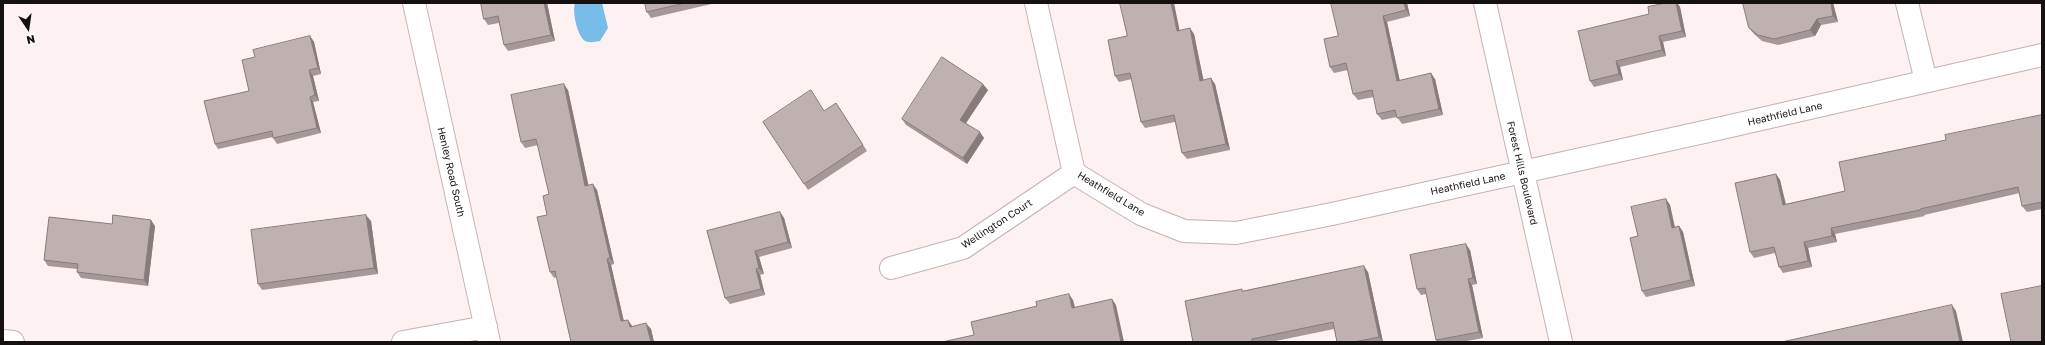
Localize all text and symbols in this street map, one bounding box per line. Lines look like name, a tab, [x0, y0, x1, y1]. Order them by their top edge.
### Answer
north arrow	[8, 8, 48, 48]
text: N	[25, 33, 36, 47]
street label: Heathfield Lane	[1746, 100, 1824, 128]
street label: Forest Hills Boulevard	[1504, 120, 1540, 226]
street label: Henley Road South	[435, 126, 467, 218]
street label: Heathfield Lane	[1075, 169, 1147, 219]
street label: Heathfield Lane	[1429, 170, 1507, 198]
street label: Wellington Court	[959, 197, 1035, 251]

